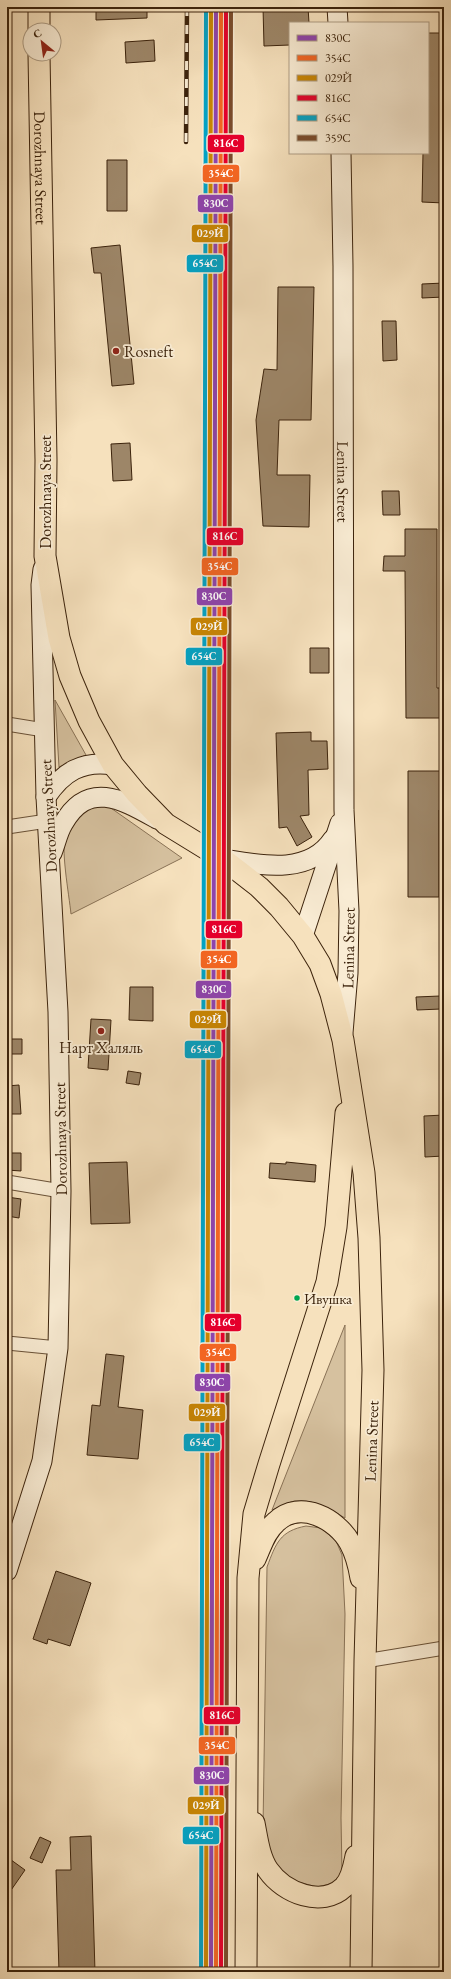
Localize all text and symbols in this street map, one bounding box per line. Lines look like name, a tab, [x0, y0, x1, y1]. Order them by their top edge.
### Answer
north arrow	[22, 22, 62, 62]
legend	[289, 22, 429, 154]
text: С	[30, 25, 44, 41]
text: 830С	[325, 30, 351, 46]
text: 354С	[325, 50, 351, 66]
text: 029Й	[325, 70, 352, 86]
text: 816С	[325, 90, 351, 106]
text: 654С	[325, 110, 351, 126]
street label: Dorozhnaya Street	[29, 111, 52, 225]
text: 359С	[325, 130, 351, 146]
line badge: 816С	[207, 134, 245, 153]
text: 816С	[213, 136, 239, 150]
line badge: 354С	[202, 164, 240, 183]
text: 354С	[208, 166, 234, 180]
line badge: 830С	[197, 194, 234, 213]
text: 830С	[203, 196, 229, 210]
line badge: 029Й	[191, 224, 229, 243]
text: 029Й	[197, 226, 223, 240]
line badge: 654С	[186, 254, 224, 273]
text: 654С	[192, 256, 218, 270]
place label: Rosneft	[124, 341, 173, 362]
marker: Rosneft	[111, 346, 121, 356]
street label: Dorozhnaya Street	[35, 435, 56, 549]
street label: Lenina Street	[332, 441, 353, 523]
line badge: 816С	[206, 527, 244, 546]
text: 816С	[212, 529, 238, 543]
line badge: 354С	[201, 557, 239, 576]
text: 354С	[207, 559, 233, 573]
line badge: 830С	[196, 587, 233, 606]
text: 830С	[201, 589, 227, 603]
line badge: 029Й	[190, 617, 228, 636]
text: 029Й	[196, 619, 222, 633]
line badge: 654С	[185, 647, 223, 666]
text: 654С	[191, 649, 217, 663]
street label: Dorozhnaya Street	[35, 759, 62, 873]
street label: Lenina Street	[337, 907, 360, 989]
line badge: 816С	[205, 920, 243, 939]
text: 816С	[211, 922, 237, 936]
line badge: 354С	[200, 950, 238, 969]
text: 354С	[206, 952, 232, 966]
line badge: 830С	[195, 980, 232, 999]
text: 830С	[201, 982, 227, 996]
line badge: 029Й	[189, 1010, 227, 1029]
text: 029Й	[195, 1012, 221, 1026]
marker: Нарт Халяль	[96, 1026, 106, 1036]
place label: Нарт Халяль	[59, 1037, 143, 1058]
line badge: 654С	[184, 1040, 222, 1059]
text: 654С	[190, 1042, 216, 1056]
street label: Dorozhnaya Street	[49, 1082, 72, 1196]
place label: Ивушка	[304, 1289, 352, 1308]
marker: Ивушка	[292, 1293, 302, 1303]
line badge: 816С	[204, 1313, 242, 1332]
text: 816С	[210, 1315, 236, 1329]
line badge: 354С	[199, 1343, 237, 1362]
text: 354С	[205, 1345, 231, 1359]
line badge: 830С	[194, 1373, 231, 1392]
text: 830С	[199, 1375, 225, 1389]
street label: Lenina Street	[360, 1400, 383, 1482]
line badge: 029Й	[188, 1403, 226, 1422]
text: 029Й	[194, 1405, 220, 1419]
line badge: 654С	[183, 1433, 221, 1452]
text: 654С	[189, 1435, 215, 1449]
line badge: 816С	[203, 1706, 241, 1725]
text: 816С	[209, 1708, 235, 1722]
line badge: 354С	[198, 1736, 236, 1755]
text: 354С	[204, 1738, 230, 1752]
line badge: 830С	[193, 1766, 230, 1785]
text: 830С	[199, 1768, 225, 1782]
line badge: 029Й	[187, 1796, 225, 1815]
text: 029Й	[193, 1798, 219, 1812]
line badge: 654С	[182, 1826, 220, 1845]
text: 654С	[188, 1828, 214, 1842]

